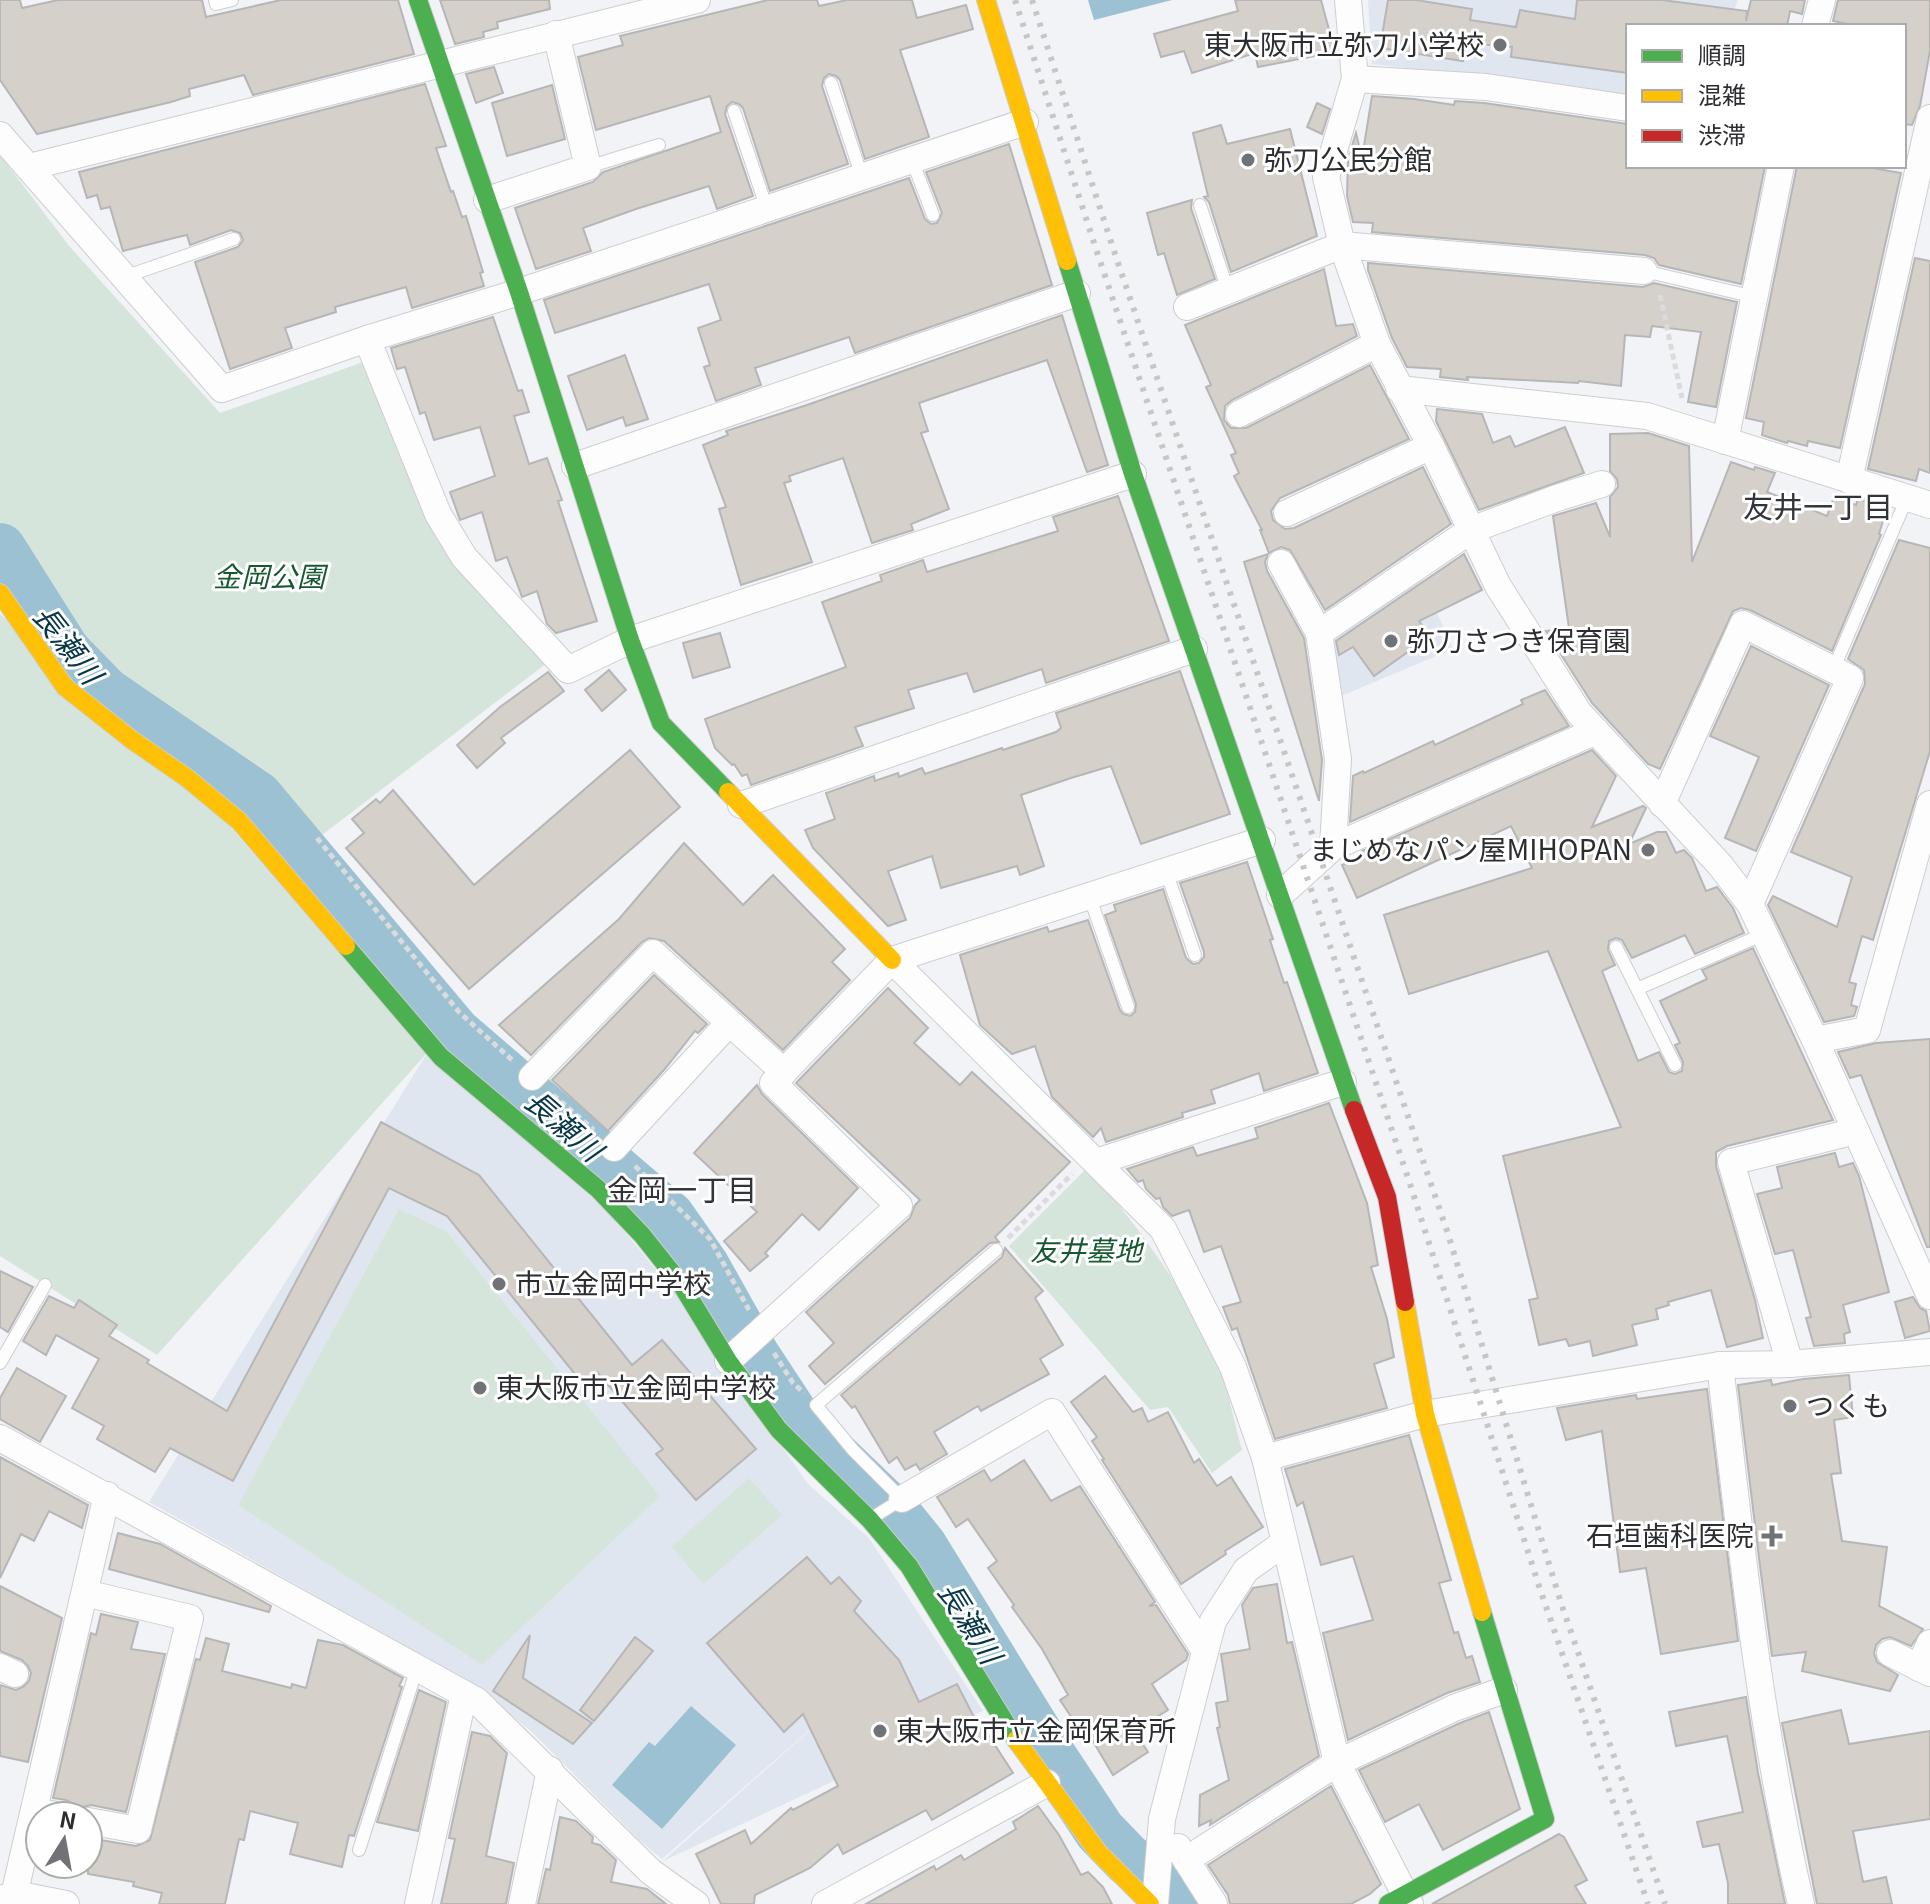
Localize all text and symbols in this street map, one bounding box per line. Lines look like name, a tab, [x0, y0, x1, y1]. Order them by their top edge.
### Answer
place label: 東大阪市立弥刀小学校	[1204, 23, 1484, 63]
legend	[1626, 24, 1906, 168]
marker: 東大阪市立弥刀小学校	[1491, 36, 1509, 54]
text: 順調	[1698, 36, 1746, 71]
text: 混雑	[1698, 76, 1746, 111]
text: 渋滞	[1698, 116, 1746, 151]
place label: 弥刀公民分館	[1264, 138, 1432, 178]
marker: 弥刀公民分館	[1239, 151, 1257, 169]
district label: 友井一丁目	[1743, 483, 1893, 527]
park label: 金岡公園	[213, 555, 329, 595]
water label: 長瀬川	[24, 594, 116, 695]
place label: 弥刀さつき保育園	[1407, 619, 1631, 659]
marker: 弥刀さつき保育園	[1382, 632, 1400, 650]
place label: まじめなパン屋MIHOPAN	[1309, 828, 1632, 868]
marker: まじめなパン屋MIHOPAN	[1639, 841, 1657, 859]
water label: 長瀬川	[517, 1078, 616, 1172]
district label: 金岡一丁目	[607, 1166, 757, 1210]
park label: 友井墓地	[1030, 1229, 1145, 1269]
place label: 市立金岡中学校	[515, 1262, 711, 1302]
marker: 市立金岡中学校	[490, 1275, 508, 1293]
place label: 東大阪市立金岡中学校	[496, 1366, 776, 1406]
marker: 東大阪市立金岡中学校	[471, 1379, 489, 1397]
place label: つくも	[1806, 1384, 1890, 1424]
marker: つくも	[1781, 1397, 1799, 1415]
place label: 石垣歯科医院	[1586, 1514, 1754, 1554]
marker: 石垣歯科医院	[1761, 1525, 1783, 1547]
water label: 長瀬川	[929, 1572, 1016, 1674]
place label: 東大阪市立金岡保育所	[896, 1709, 1176, 1749]
marker: 東大阪市立金岡保育所	[871, 1722, 889, 1740]
north arrow	[24, 1800, 104, 1880]
text: N	[57, 1801, 79, 1836]

